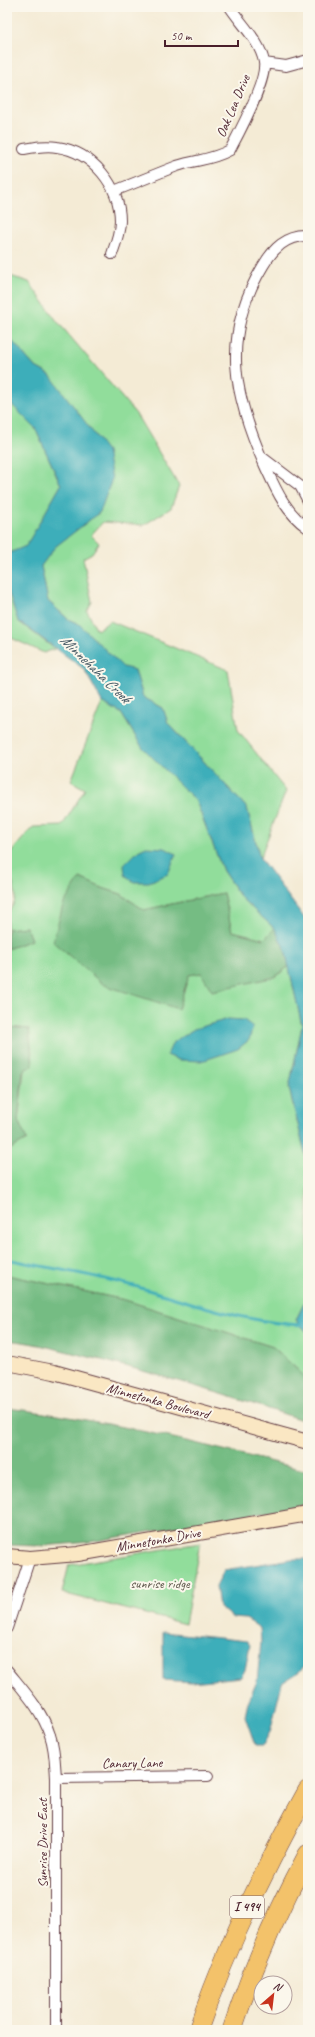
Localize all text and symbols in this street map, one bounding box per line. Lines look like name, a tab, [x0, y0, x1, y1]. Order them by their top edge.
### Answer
scale bar	[165, 22, 238, 48]
text: 50 m	[171, 28, 193, 44]
street label: Oak Lea Drive	[212, 71, 254, 140]
water label: Minnehaha Creek	[56, 631, 136, 710]
street label: Minnetonka Boulevard	[105, 1379, 214, 1424]
street label: Minnetonka Drive	[114, 1524, 203, 1556]
park label: sunrise ridge	[130, 1575, 191, 1592]
street label: Canary Lane	[102, 1754, 164, 1772]
street label: Sunrise Drive East	[34, 1797, 51, 1888]
road number: I 494	[230, 1896, 264, 1918]
north arrow	[253, 1975, 293, 2015]
text: N	[271, 1978, 286, 1995]

